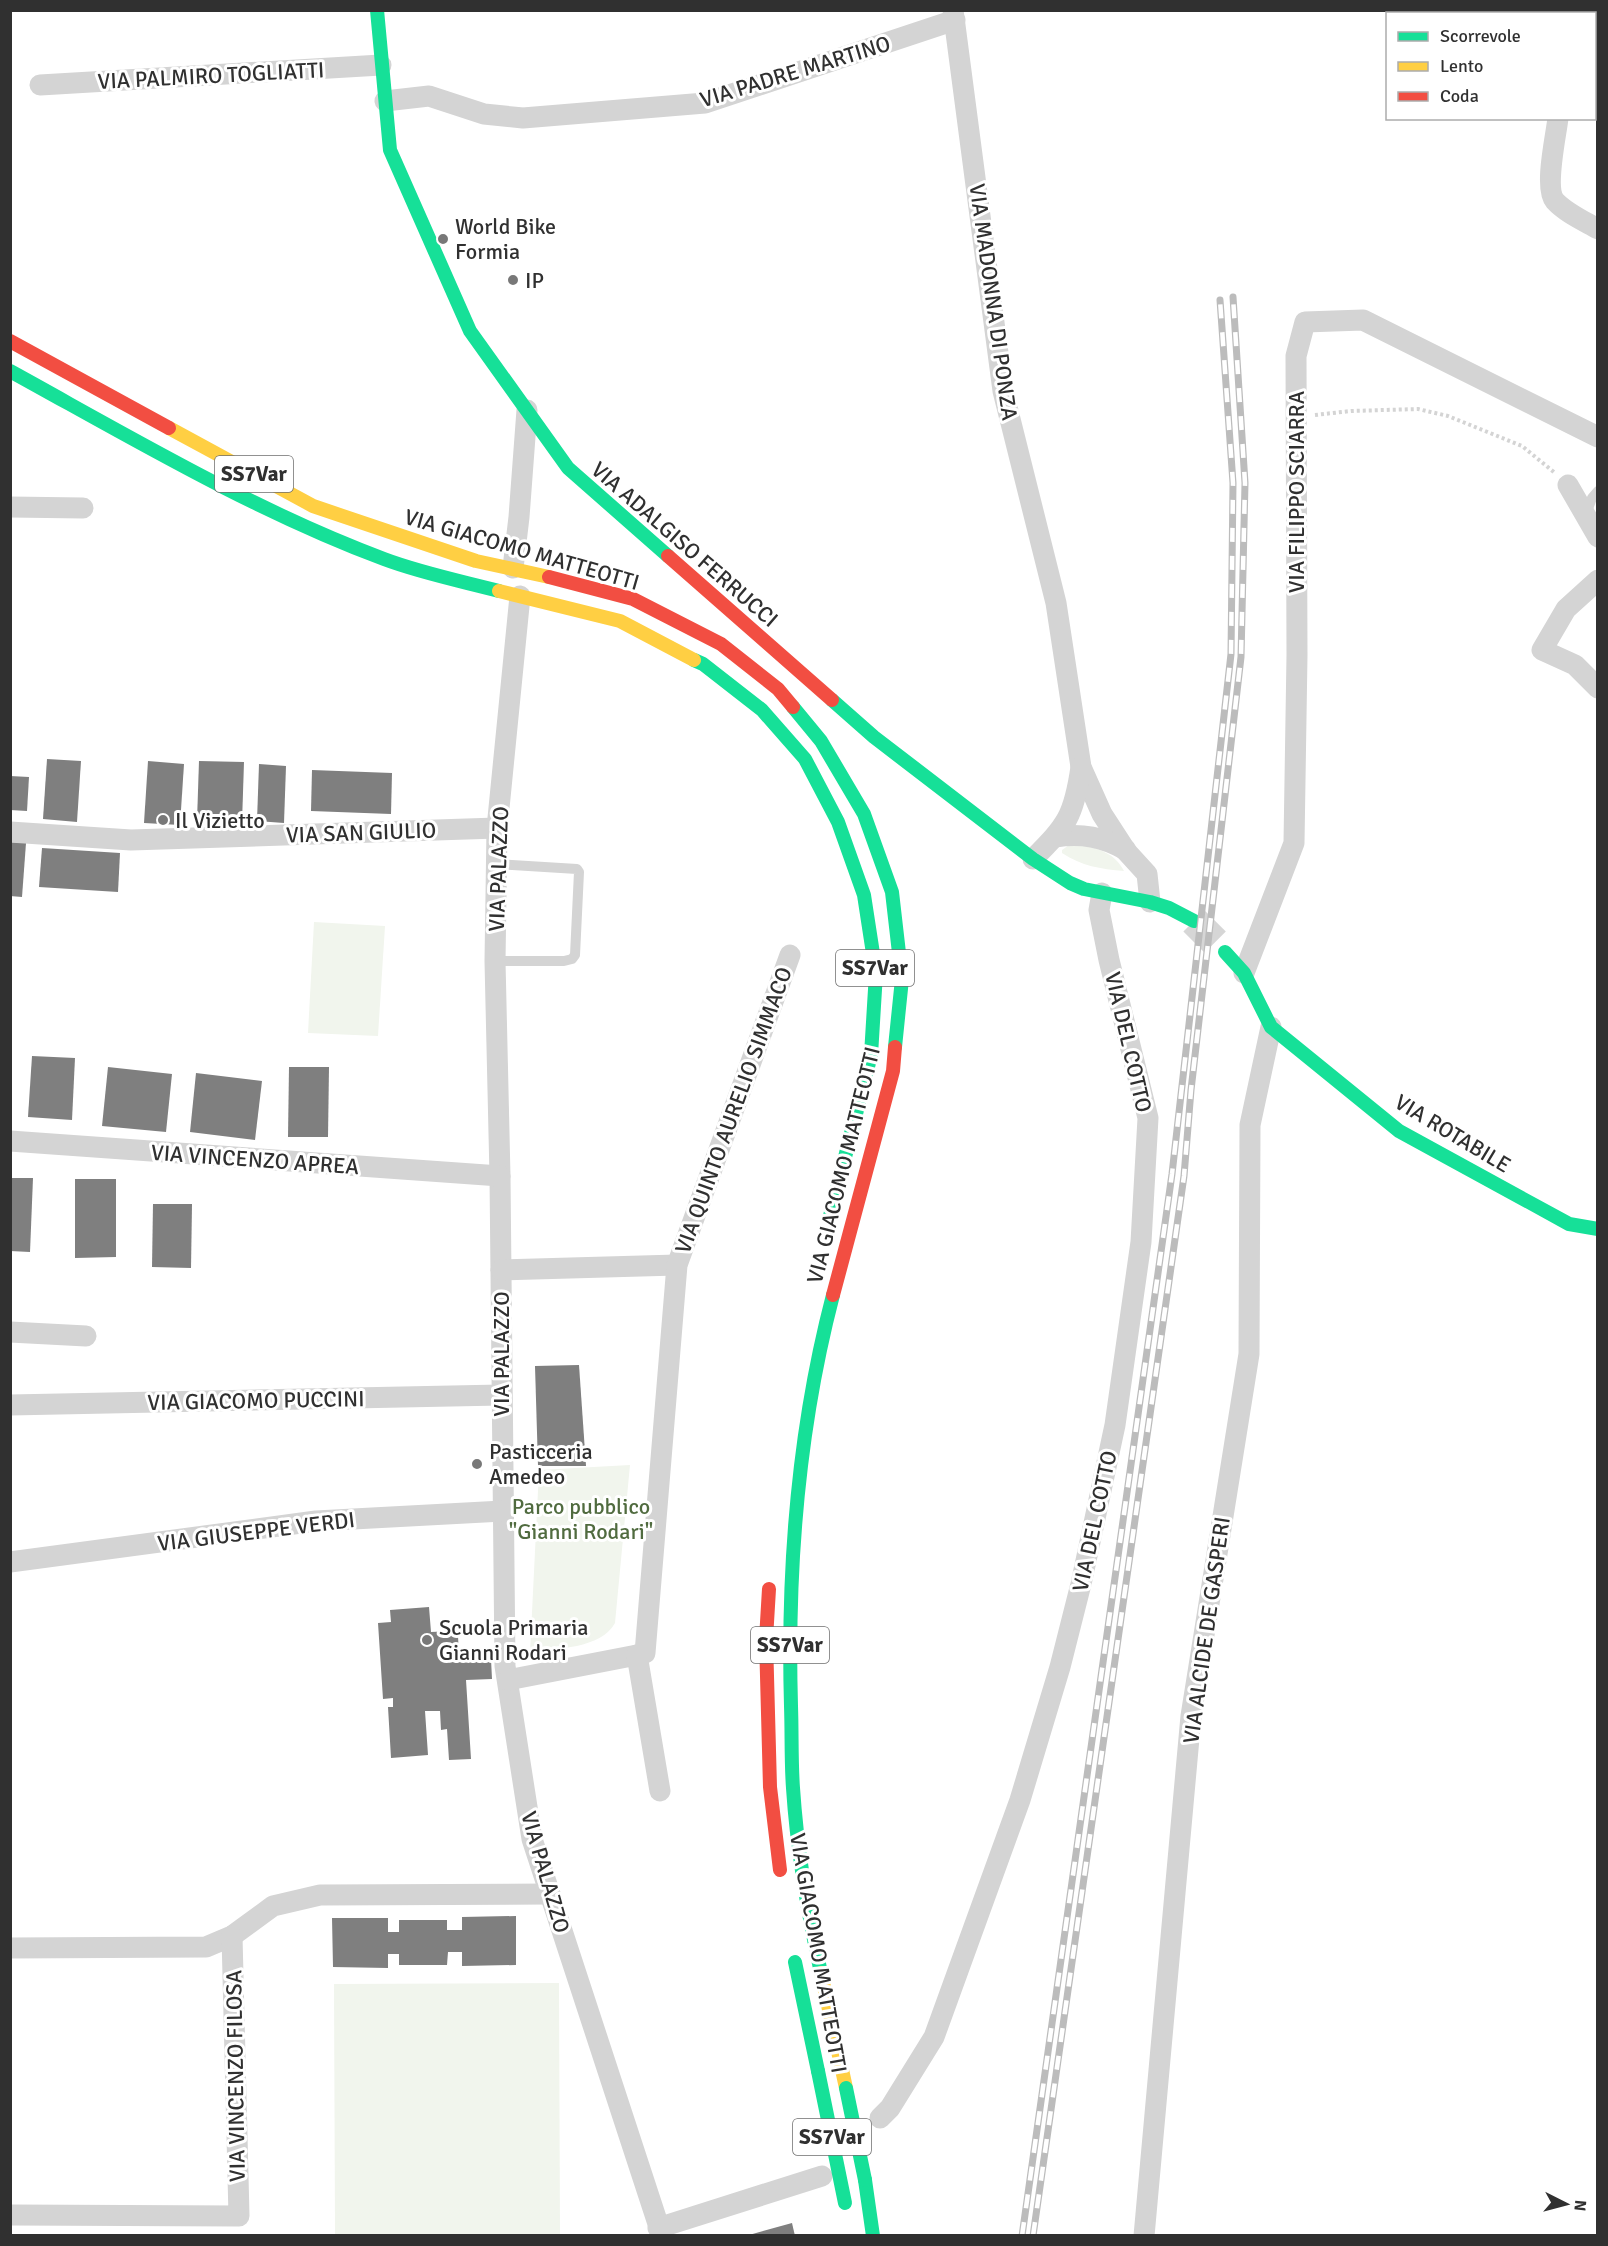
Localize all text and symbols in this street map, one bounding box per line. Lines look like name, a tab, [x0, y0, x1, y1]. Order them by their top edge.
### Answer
legend	[1386, 12, 1596, 120]
text: Scorrevole	[1440, 25, 1521, 47]
street label: VIA PADRE MARTINO	[697, 30, 894, 113]
text: Lento	[1440, 55, 1483, 77]
street label: VIA PALMIRO TOGLIATTI	[97, 56, 325, 95]
text: Coda	[1440, 85, 1479, 107]
street label: VIA MADONNA DI PONZA	[964, 182, 1024, 423]
place label: World Bike Formia	[455, 213, 556, 265]
marker: World Bike Formia	[436, 232, 450, 246]
place label: IP	[525, 267, 544, 294]
marker: IP	[506, 273, 520, 287]
street label: VIA FILIPPO SCIARRA	[1283, 390, 1310, 593]
road number: SS7Var	[215, 456, 293, 492]
street label: VIA ADALGISO FERRUCCI	[586, 456, 784, 633]
street label: VIA GIACOMO MATTEOTTI	[401, 503, 642, 596]
street label: VIA PALAZZO	[483, 806, 514, 932]
place label: Il Vizietto	[175, 807, 265, 834]
marker: Il Vizietto	[156, 813, 170, 827]
street label: VIA SAN GIULIO	[285, 816, 437, 849]
road number: SS7Var	[836, 950, 914, 986]
street label: VIA QUINTO AURELIO SIMMACO	[669, 963, 798, 1257]
street label: VIA DEL COTTO	[1099, 969, 1158, 1115]
street label: VIA GIACOMO MATTEOTTI	[801, 1044, 886, 1286]
street label: VIA ROTABILE	[1390, 1088, 1516, 1179]
street label: VIA VINCENZO APREA	[150, 1139, 360, 1180]
street label: VIA PALAZZO	[488, 1291, 515, 1417]
street label: VIA GIACOMO PUCCINI	[147, 1385, 365, 1416]
place label: Pasticceria Amedeo	[489, 1438, 593, 1490]
street label: VIA DEL COTTO	[1066, 1448, 1123, 1594]
marker: Pasticceria Amedeo	[470, 1457, 484, 1471]
park label: Parco pubblico "Gianni Rodari"	[509, 1493, 653, 1545]
street label: VIA GIUSEPPE VERDI	[156, 1506, 356, 1557]
street label: VIA ALCIDE DE GASPERI	[1177, 1515, 1236, 1745]
place label: Scuola Primaria Gianni Rodari	[439, 1614, 588, 1666]
road number: SS7Var	[751, 1627, 829, 1663]
marker: Scuola Primaria Gianni Rodari	[420, 1633, 434, 1647]
street label: VIA PALAZZO	[515, 1808, 576, 1936]
street label: VIA GIACOMO MATTEOTTI	[784, 1831, 853, 2075]
street label: VIA VINCENZO FILOSA	[220, 1969, 251, 2182]
road number: SS7Var	[793, 2119, 871, 2155]
north arrow	[1536, 2174, 1596, 2234]
text: N	[1569, 2199, 1590, 2212]

